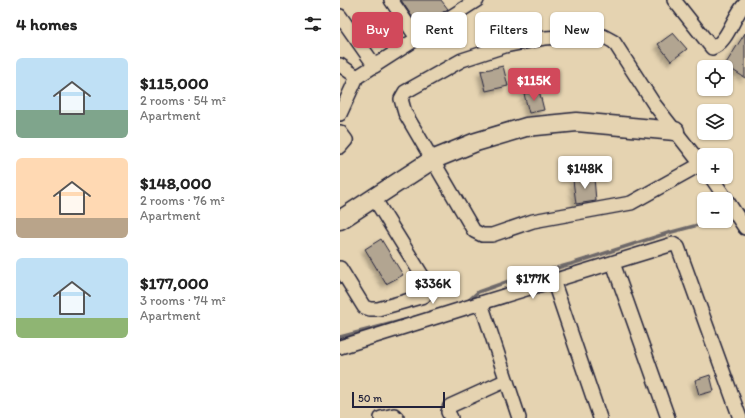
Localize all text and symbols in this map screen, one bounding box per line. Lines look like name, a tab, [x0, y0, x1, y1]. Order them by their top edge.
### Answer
chip: Buy	[352, 12, 403, 48]
chip: Rent	[411, 12, 467, 48]
chip: Filters	[475, 12, 542, 48]
chip: New	[550, 12, 604, 48]
icon: filters	[302, 13, 324, 35]
text: 4 homes	[16, 14, 77, 34]
map controls	[697, 60, 733, 228]
button: locate	[697, 60, 733, 96]
pin: $115K	[506, 68, 562, 102]
text: $115,000	[140, 73, 209, 93]
text: $115K	[517, 73, 551, 88]
icon: home	[48, 74, 96, 122]
text: 2 rooms · 54 m²	[140, 93, 226, 108]
button: layers	[697, 104, 733, 140]
text: Apartment	[140, 108, 201, 123]
button: +	[697, 148, 733, 184]
pin: $148K	[557, 156, 613, 190]
text: $148K	[567, 161, 603, 176]
text: $148,000	[140, 173, 212, 193]
icon: home	[48, 174, 96, 222]
button: −	[697, 192, 733, 228]
text: 2 rooms · 76 m²	[140, 193, 225, 208]
text: Apartment	[140, 208, 201, 223]
pin: $177K	[505, 266, 561, 300]
pin: $336K	[405, 271, 461, 305]
text: $177K	[516, 271, 550, 286]
text: $177,000	[140, 273, 209, 293]
icon: home	[48, 274, 96, 322]
text: $336K	[415, 276, 451, 291]
text: 3 rooms · 74 m²	[140, 293, 226, 308]
text: Apartment	[140, 308, 201, 323]
scale bar	[352, 390, 445, 409]
text: 50 m	[358, 392, 382, 405]

